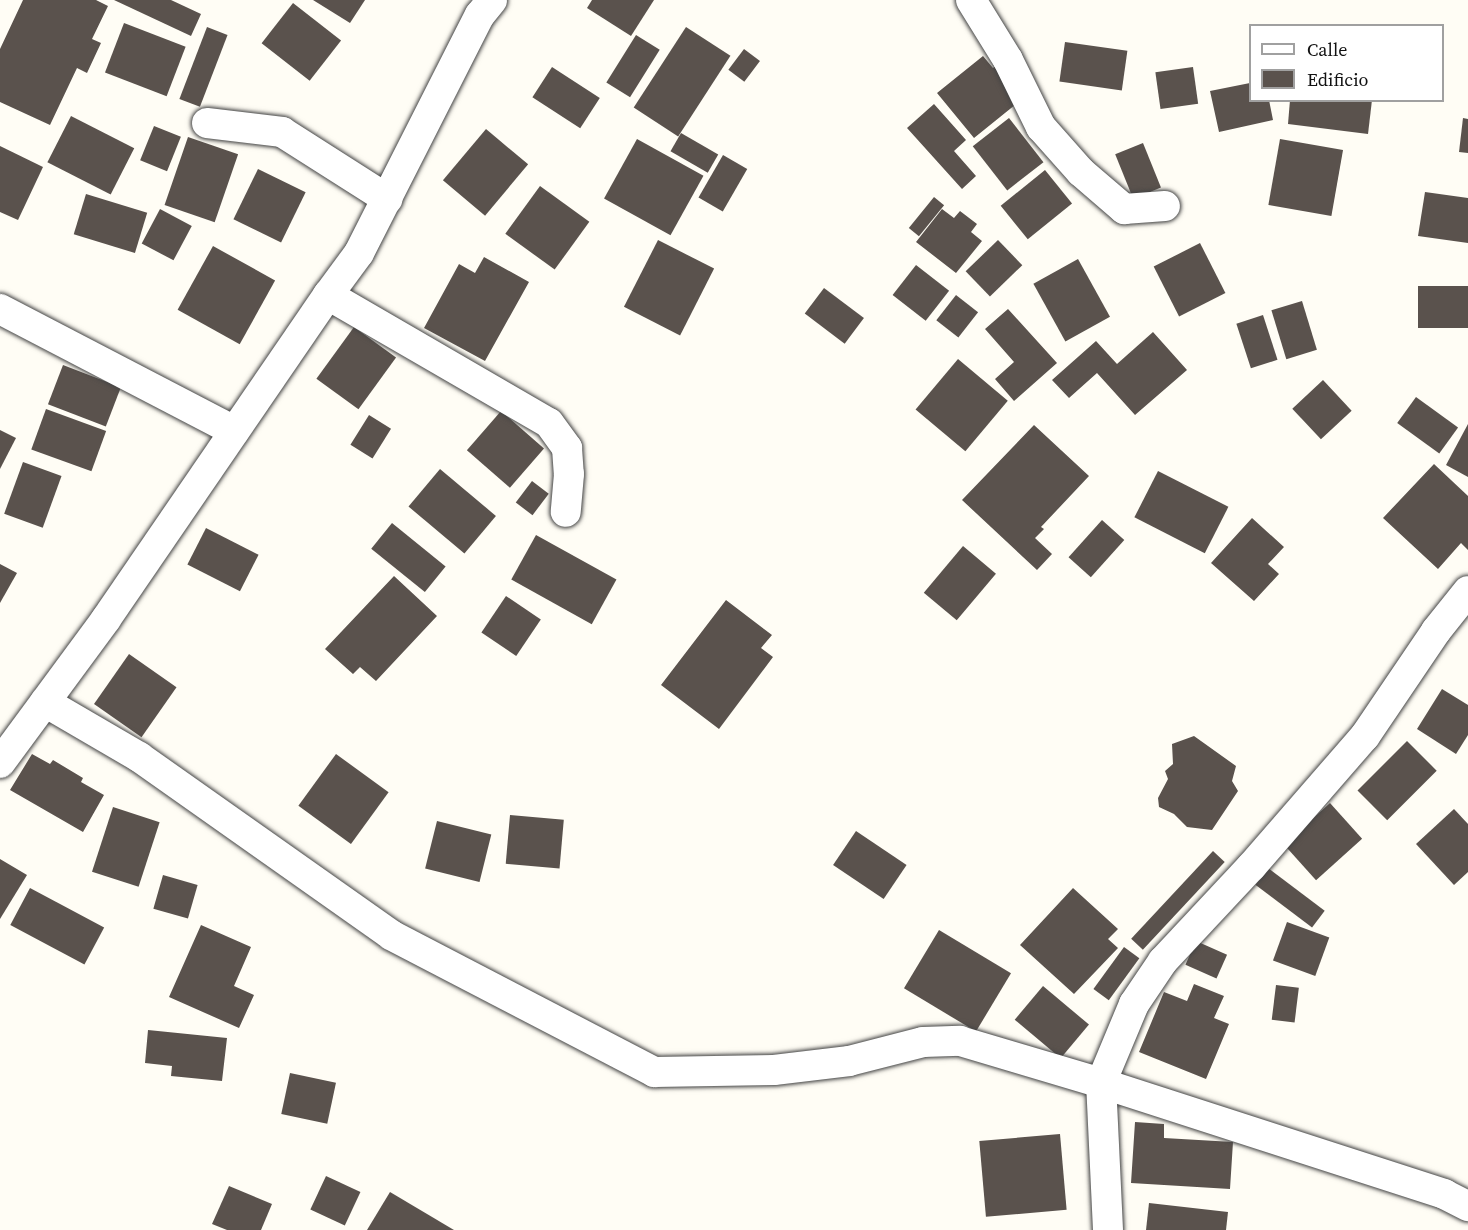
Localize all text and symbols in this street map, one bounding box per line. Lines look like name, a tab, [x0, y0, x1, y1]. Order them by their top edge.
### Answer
legend	[1249, 24, 1444, 102]
text: Calle	[1307, 37, 1347, 62]
text: Edificio	[1307, 67, 1368, 92]

